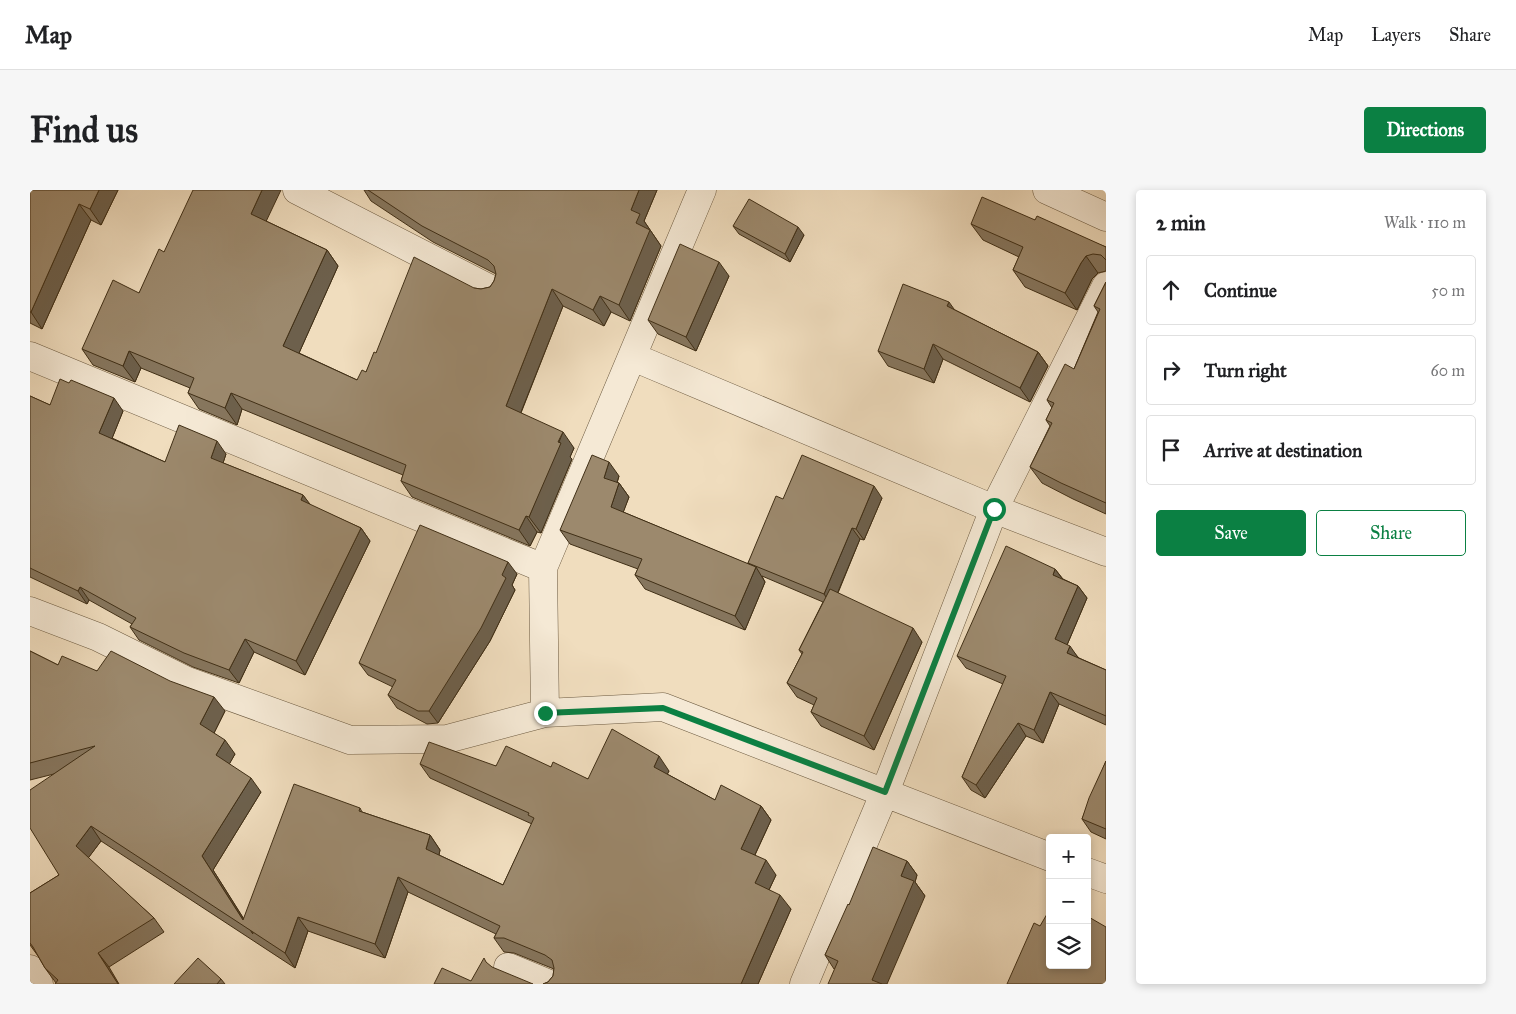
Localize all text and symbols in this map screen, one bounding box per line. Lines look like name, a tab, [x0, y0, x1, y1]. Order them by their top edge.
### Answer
text: Map	[25, 20, 72, 50]
text: Map	[1308, 24, 1343, 46]
text: Layers	[1371, 24, 1421, 46]
text: Share	[1449, 24, 1491, 46]
button: Directions	[1364, 107, 1486, 153]
text: Find us	[30, 109, 138, 152]
text: 2 min	[1156, 210, 1206, 236]
text: Walk · 110 m	[1384, 213, 1466, 232]
icon: ahead	[1157, 276, 1185, 304]
text: Continue	[1204, 279, 1277, 302]
text: 50 m	[1431, 281, 1465, 300]
icon: right	[1157, 356, 1185, 384]
text: Turn right	[1204, 359, 1287, 382]
text: 60 m	[1431, 361, 1465, 380]
icon: arrive	[1157, 436, 1185, 464]
text: Arrive at destination	[1204, 439, 1362, 462]
route start	[983, 498, 1006, 521]
button: Save	[1156, 510, 1306, 556]
button: Share	[1316, 510, 1466, 556]
route end	[534, 702, 557, 725]
map controls	[1046, 834, 1091, 969]
button: +	[1046, 834, 1091, 879]
button: −	[1046, 879, 1091, 924]
button: layers	[1046, 924, 1091, 969]

